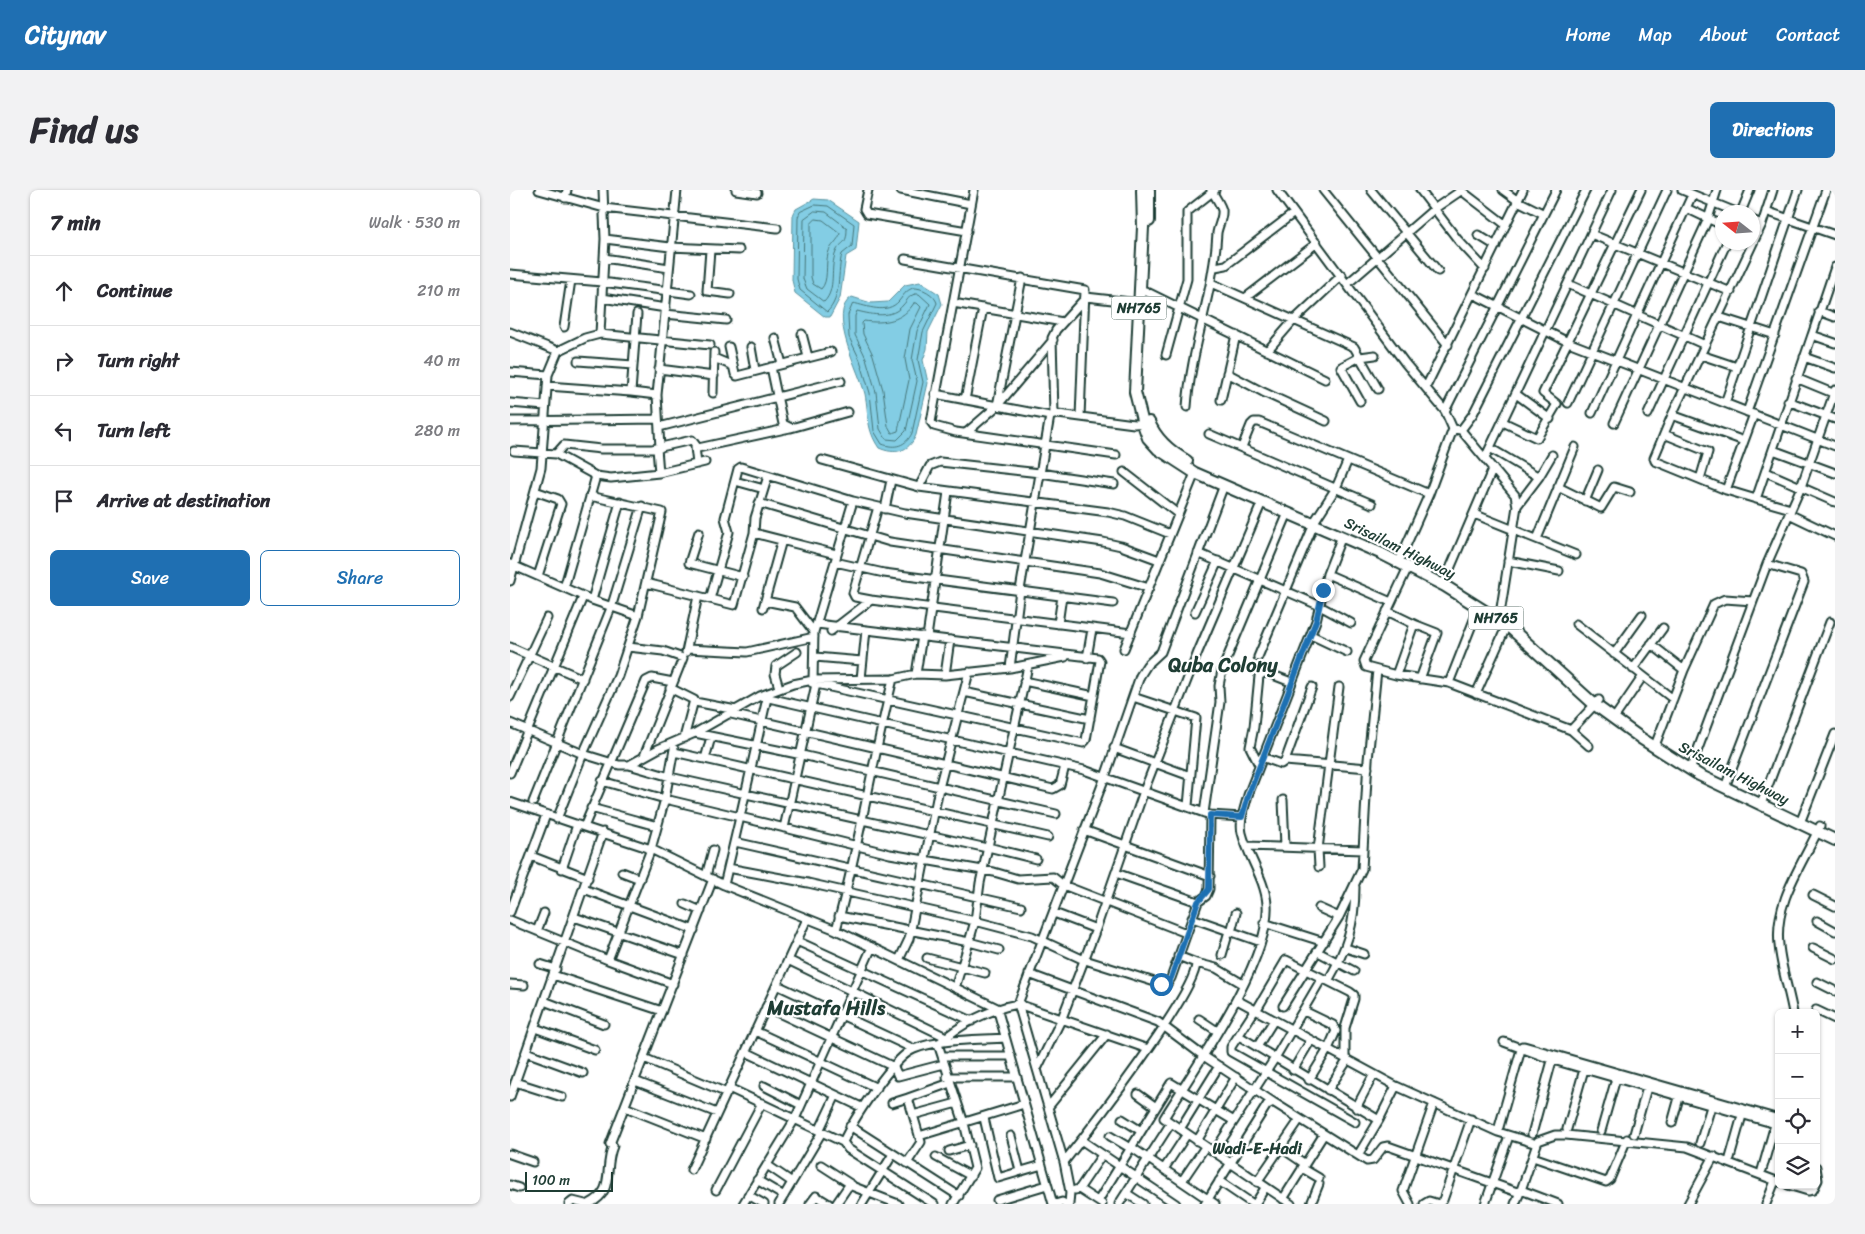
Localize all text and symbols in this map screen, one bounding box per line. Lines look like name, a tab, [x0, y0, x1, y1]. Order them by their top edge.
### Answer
text: Citynav	[25, 14, 106, 56]
text: Home	[1566, 19, 1611, 51]
text: Map	[1639, 19, 1672, 51]
text: About	[1700, 19, 1748, 51]
text: Contact	[1776, 19, 1840, 51]
text: Find us	[30, 99, 138, 161]
button: Directions	[1710, 102, 1835, 158]
text: 7 min	[50, 204, 101, 242]
north arrow	[1715, 205, 1760, 250]
text: Walk · 530 m	[369, 208, 460, 237]
text: Continue	[97, 274, 173, 307]
text: 210 m	[417, 276, 460, 305]
icon: ahead	[50, 277, 78, 305]
road number: NH765	[1112, 296, 1166, 320]
text: Turn right	[97, 344, 179, 377]
text: 40 m	[423, 346, 460, 375]
icon: right	[50, 347, 78, 375]
text: Turn left	[97, 414, 170, 447]
text: 280 m	[415, 416, 460, 445]
icon: left	[50, 417, 78, 445]
text: Arrive at destination	[97, 484, 270, 517]
icon: arrive	[50, 487, 78, 515]
street label: Srisailam Highway	[1340, 510, 1460, 586]
button: Save	[50, 550, 250, 606]
button: Share	[260, 550, 460, 606]
route end	[1312, 579, 1335, 602]
road number: NH765	[1468, 606, 1524, 629]
district label: Quba Colony	[1168, 648, 1278, 683]
street label: Srisailam Highway	[1674, 734, 1794, 812]
route start	[1150, 973, 1173, 996]
district label: Mustafa Hills	[766, 991, 886, 1026]
map controls	[1775, 1009, 1820, 1189]
button: +	[1775, 1009, 1820, 1054]
button: −	[1775, 1054, 1820, 1099]
button: locate	[1775, 1099, 1820, 1144]
district label: Wadi-E-Hadi	[1212, 1134, 1303, 1163]
button: layers	[1775, 1144, 1820, 1189]
text: 100 m	[532, 1168, 570, 1193]
scale bar	[525, 1169, 612, 1192]

